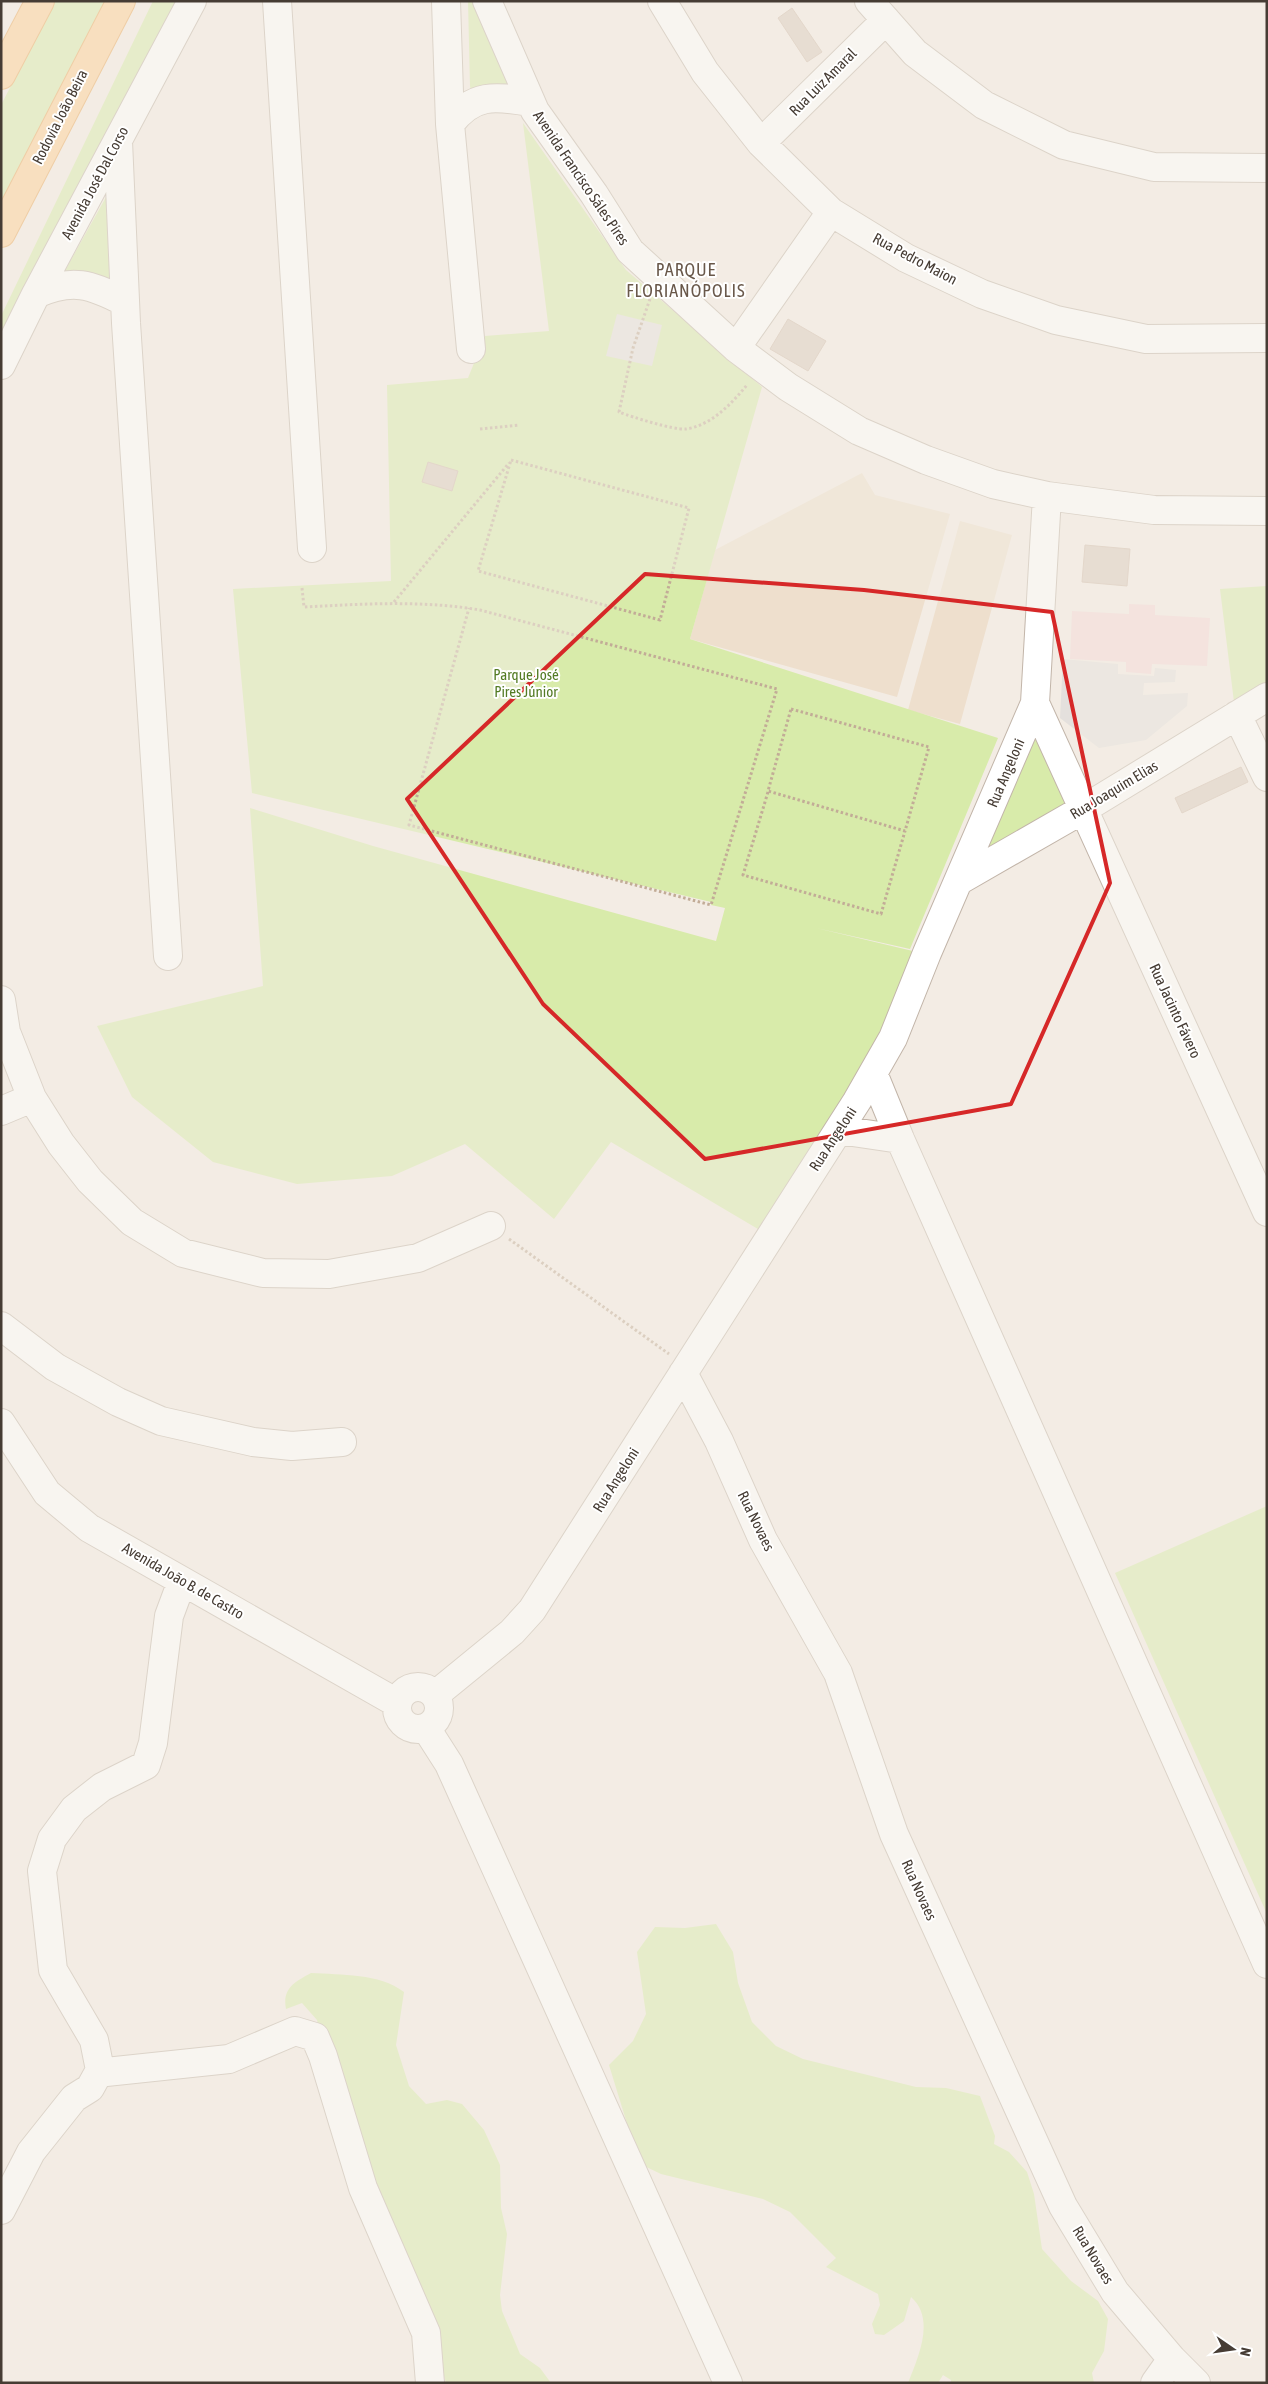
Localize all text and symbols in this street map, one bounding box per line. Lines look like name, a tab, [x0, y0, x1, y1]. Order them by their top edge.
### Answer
street label: Rua Luiz Amaral	[786, 45, 860, 119]
street label: Rodovia João Beira	[28, 67, 91, 167]
street label: Avenida Francisco Sáles Píres	[530, 107, 633, 248]
street label: Avenida José Dal Corso	[58, 124, 131, 242]
street label: Rua Pedro Maion	[870, 229, 960, 288]
district label: PARQUE FLORIANÓPOLIS	[626, 259, 746, 301]
park label: Parque José Pires Júnior	[493, 666, 559, 700]
street label: Rua Angeloni	[983, 736, 1028, 810]
street label: Rua Joaquim Elias	[1067, 757, 1161, 822]
street label: Rua Jacinto Fávero	[1146, 961, 1205, 1061]
street label: Rua Angeloni	[806, 1103, 860, 1174]
street label: Rua Angeloni	[589, 1444, 642, 1515]
street label: Rua Novaes	[735, 1488, 778, 1554]
street label: Avenida João B. de Castro	[119, 1539, 247, 1622]
street label: Rua Novaes	[899, 1857, 940, 1923]
street label: Rua Novaes	[1069, 2223, 1117, 2287]
north arrow	[1208, 2324, 1258, 2374]
text: N	[1237, 2346, 1254, 2358]

